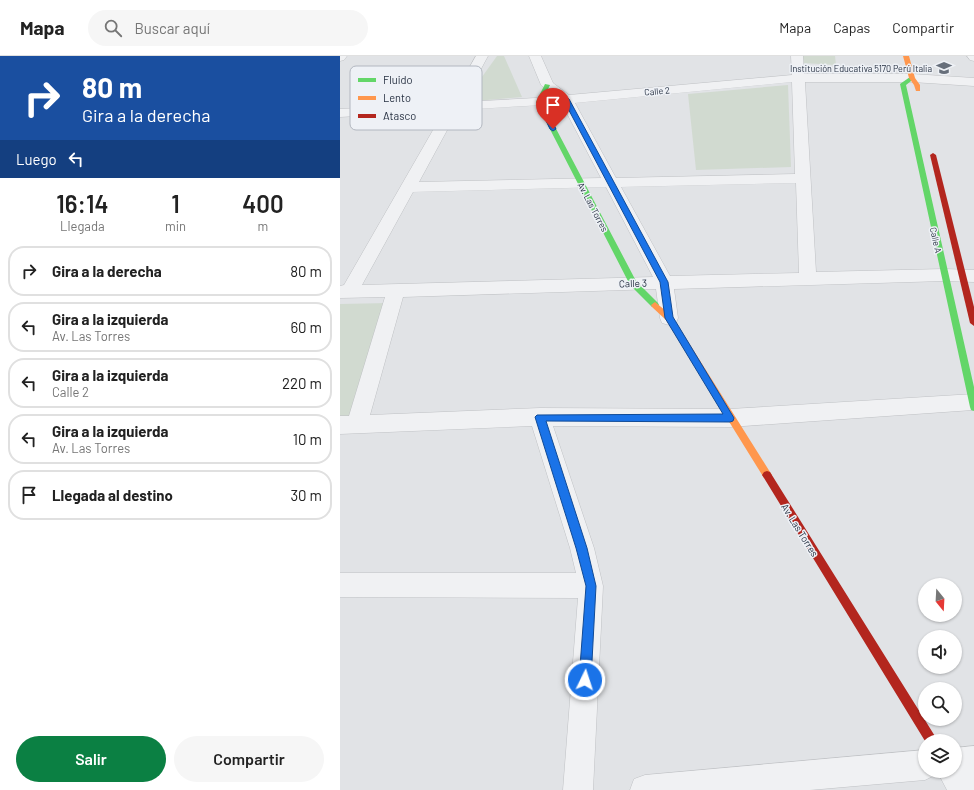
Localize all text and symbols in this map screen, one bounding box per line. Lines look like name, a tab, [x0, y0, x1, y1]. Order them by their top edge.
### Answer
search box	[88, 10, 368, 46]
text: Mapa	[20, 16, 64, 39]
icon: search	[102, 17, 124, 39]
text: Buscar aquí	[134, 19, 210, 37]
text: Mapa	[779, 19, 811, 36]
text: Capas	[833, 19, 870, 36]
text: Compartir	[892, 19, 954, 36]
school or university icon: Institución Educativa 5170 Perú Italia	[935, 59, 953, 77]
place label: Institución Educativa 5170 Perú Italia	[790, 63, 932, 74]
legend	[350, 66, 482, 130]
text: 80 m	[82, 70, 142, 104]
icon: right	[16, 72, 68, 124]
text: Fluido	[383, 73, 412, 86]
street label: Calle 2	[644, 84, 670, 98]
pin	[536, 88, 570, 129]
text: Lento	[383, 91, 411, 104]
icon: arrive	[542, 94, 564, 116]
text: Gira a la derecha	[82, 104, 210, 126]
text: Atasco	[383, 109, 416, 122]
icon: left	[65, 148, 87, 170]
text: Luego	[16, 150, 57, 168]
street label: Av. Las Torres	[575, 180, 611, 234]
text: 16:14	[56, 189, 109, 218]
text: 1	[171, 189, 180, 218]
text: 400	[242, 189, 284, 218]
text: Llegada	[60, 218, 105, 234]
text: min	[165, 218, 186, 234]
text: m	[258, 218, 268, 234]
street label: Calle A	[928, 226, 944, 254]
icon: right	[18, 260, 40, 282]
text: Gira a la derecha	[52, 262, 162, 280]
text: 80 m	[290, 262, 322, 280]
street label: Calle 3	[619, 277, 647, 289]
text: Gira a la izquierda	[52, 310, 168, 328]
icon: left	[18, 316, 40, 338]
text: 60 m	[290, 318, 322, 336]
text: Av. Las Torres	[52, 328, 130, 344]
text: Gira a la izquierda	[52, 366, 168, 384]
icon: left	[18, 372, 40, 394]
text: 220 m	[282, 374, 322, 392]
text: Calle 2	[52, 384, 89, 400]
text: Gira a la izquierda	[52, 422, 168, 440]
icon: left	[18, 428, 40, 450]
text: 10 m	[293, 430, 322, 448]
text: Av. Las Torres	[52, 440, 130, 456]
icon: arrive	[18, 484, 40, 506]
text: Llegada al destino	[52, 486, 173, 504]
text: 30 m	[290, 486, 322, 504]
street label: Av. Las Torres	[779, 501, 821, 559]
north arrow	[918, 578, 962, 622]
map controls	[918, 578, 962, 778]
button: sound	[918, 630, 962, 674]
position arrow	[564, 659, 606, 701]
button: search	[918, 682, 962, 726]
button: layers	[918, 734, 962, 778]
button: Salir	[16, 736, 166, 782]
button: Compartir	[174, 736, 324, 782]

